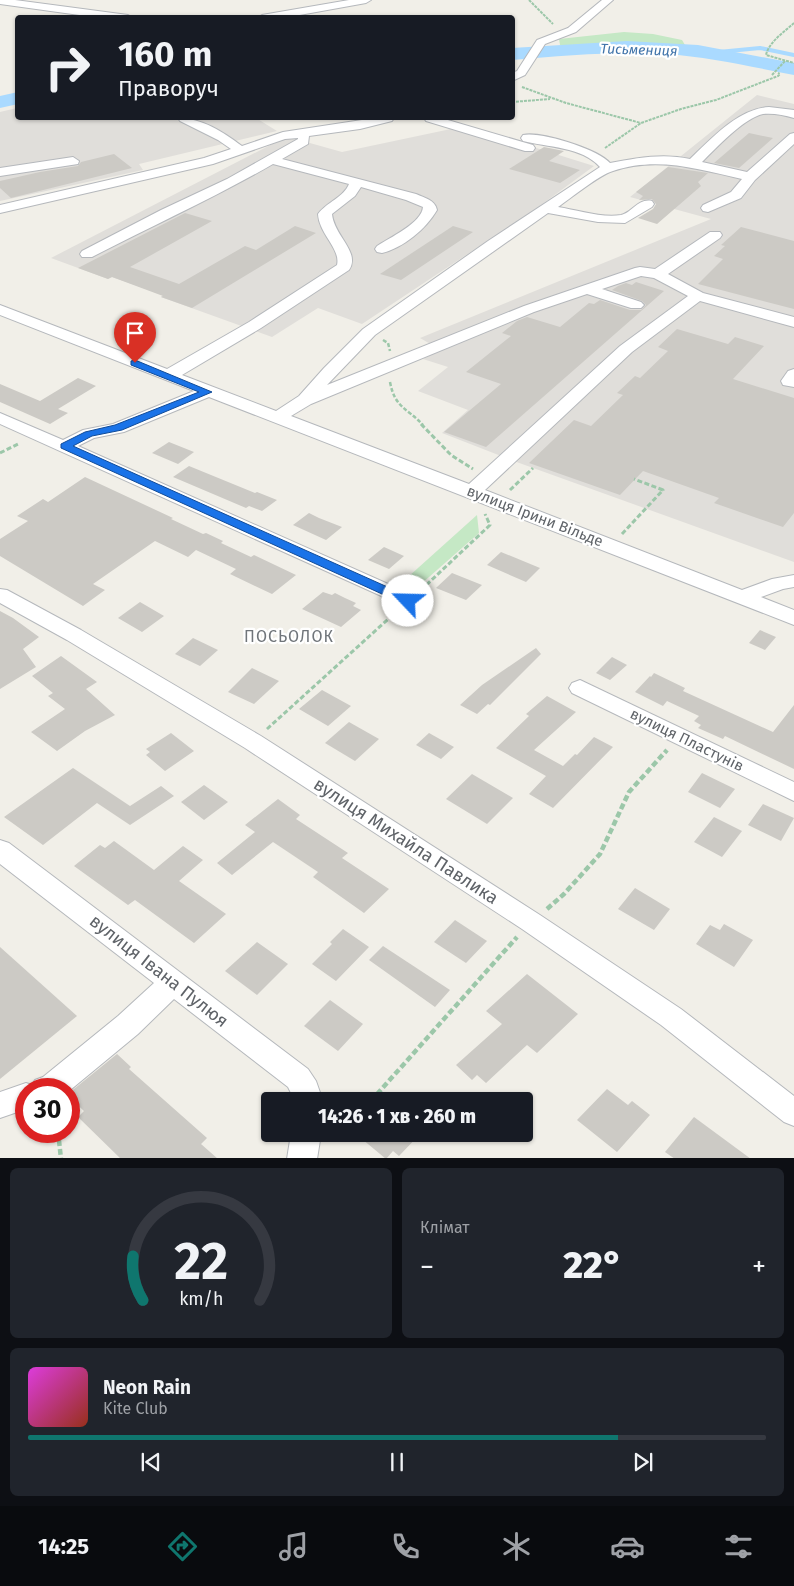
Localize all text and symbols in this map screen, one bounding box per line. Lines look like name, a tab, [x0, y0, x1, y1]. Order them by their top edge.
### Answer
text: 160 m	[118, 33, 212, 75]
icon: right	[35, 35, 100, 100]
water label: Тисьмениця	[600, 40, 678, 60]
text: Праворуч	[118, 75, 219, 102]
pin	[114, 312, 156, 363]
icon: arrive	[121, 319, 149, 347]
street label: вулиця Ірини Вільде	[464, 482, 606, 550]
position arrow	[381, 574, 433, 626]
district label: ПОСЬОЛОК	[244, 627, 334, 646]
street label: вулиця Пластунів	[627, 705, 747, 775]
street label: вулиця Михайла Павлика	[310, 773, 502, 909]
street label: вулиця Івана Пулюя	[85, 910, 233, 1032]
speed limit sign: 30	[15, 1078, 80, 1143]
text: 14:26 · 1 хв · 260 m	[318, 1105, 476, 1128]
text: Клімат	[420, 1218, 470, 1237]
text: 22	[174, 1230, 228, 1293]
text: 22°	[563, 1242, 623, 1288]
text: −	[420, 1250, 434, 1283]
text: +	[752, 1250, 766, 1283]
text: km/h	[179, 1288, 223, 1310]
text: Neon Rain	[103, 1376, 191, 1399]
text: Kite Club	[103, 1399, 168, 1418]
icon: previous	[137, 1448, 165, 1476]
icon: pause	[383, 1448, 411, 1476]
icon: next	[629, 1448, 657, 1476]
icon: directions	[165, 1529, 200, 1564]
icon: music	[276, 1529, 311, 1564]
icon: phone	[388, 1529, 423, 1564]
icon: climate	[499, 1529, 534, 1564]
icon: car	[610, 1529, 645, 1564]
icon: filters	[721, 1529, 756, 1564]
text: 14:25	[38, 1533, 89, 1560]

